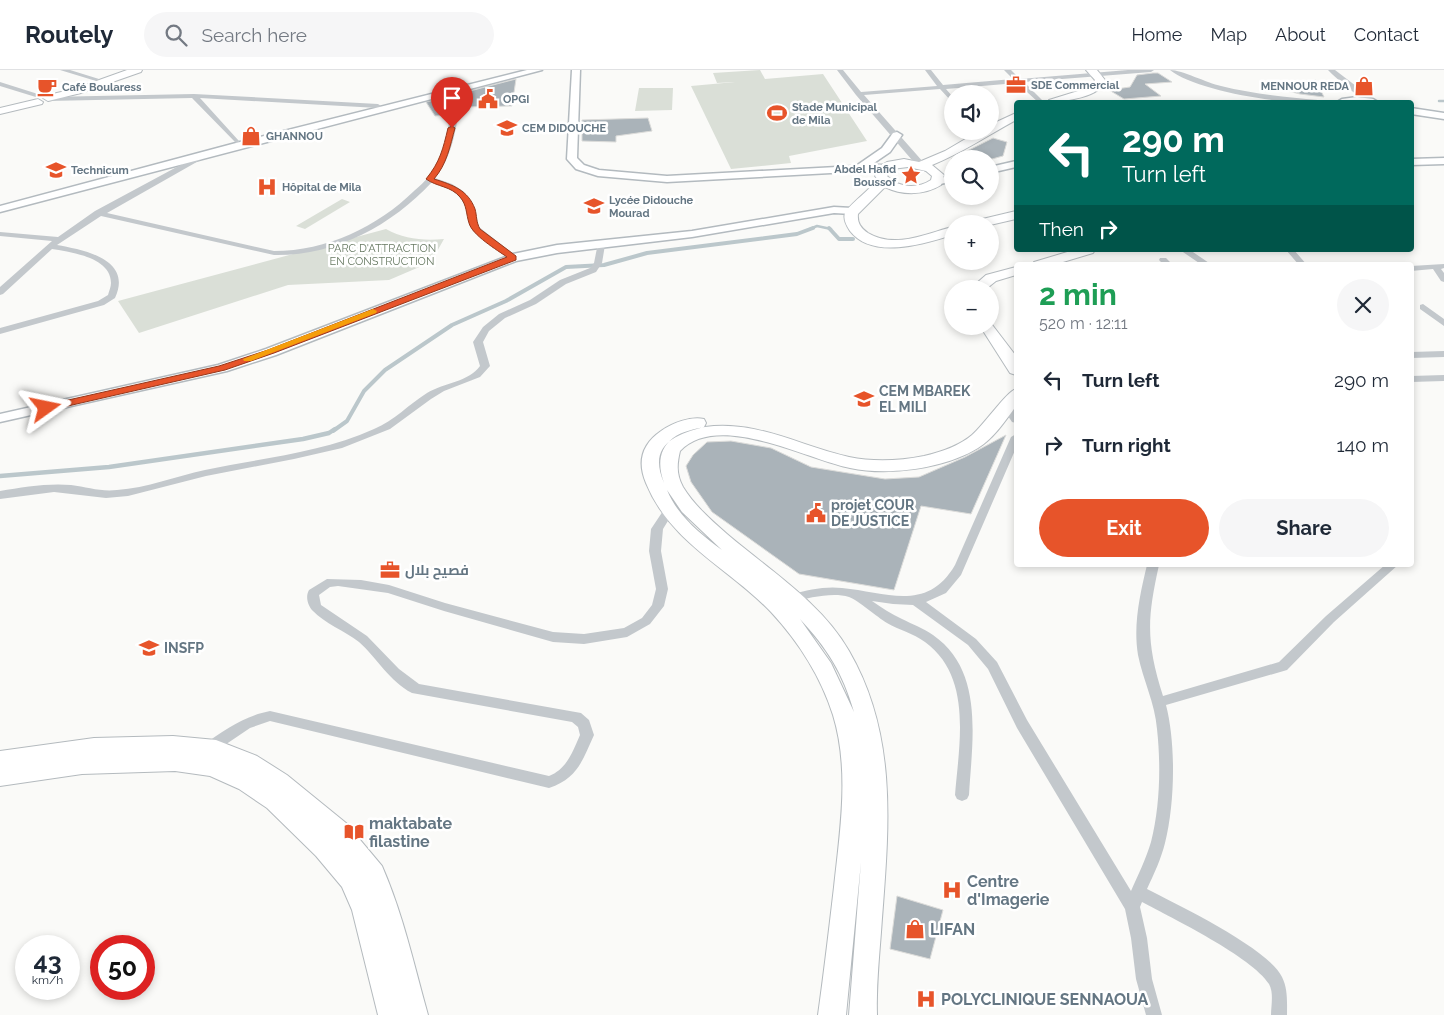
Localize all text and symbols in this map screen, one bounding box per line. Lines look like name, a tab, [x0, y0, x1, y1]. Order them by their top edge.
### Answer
search box	[144, 12, 494, 57]
text: Routely	[25, 20, 114, 49]
icon: search	[162, 21, 190, 49]
text: Search here	[202, 24, 307, 46]
text: Home	[1131, 24, 1182, 45]
text: Map	[1210, 24, 1247, 45]
text: About	[1275, 24, 1326, 45]
text: Contact	[1354, 24, 1419, 45]
office icon: SDE Commercial	[1005, 74, 1027, 96]
shop icon: MENNOUR REDA	[1353, 75, 1375, 97]
cafe icon: Café Boularess	[36, 76, 58, 98]
pin	[431, 77, 473, 128]
place label: SDE Commercial	[1031, 79, 1120, 92]
place label: MENNOUR REDA	[1261, 80, 1350, 93]
place label: Café Boularess	[62, 81, 142, 94]
icon: arrive	[438, 84, 466, 112]
map controls	[944, 85, 999, 335]
button: sound	[944, 85, 999, 140]
public building icon: OPGI	[477, 88, 499, 110]
place label: OPGI	[503, 93, 529, 106]
place label: Stade Municipal de Mila	[792, 101, 878, 127]
sports icon: Stade Municipal de Mila	[766, 102, 788, 124]
school or university icon: CEM DIDOUCHE	[496, 117, 518, 139]
text: 290 m	[1122, 119, 1225, 160]
icon: left	[1039, 120, 1104, 185]
place label: CEM DIDOUCHE	[522, 122, 607, 135]
shop icon: GHANNOU	[240, 125, 262, 147]
place label: GHANNOU	[266, 130, 323, 143]
button: search	[944, 150, 999, 205]
school or university icon: Technicum	[45, 159, 67, 181]
text: Turn left	[1122, 161, 1206, 187]
place label: Abdel Hafid Boussof	[834, 163, 897, 189]
place label: Technicum	[71, 164, 129, 177]
place icon: Abdel Hafid Boussof	[900, 164, 922, 186]
hospital icon: Hôpital de Mila	[256, 176, 278, 198]
place label: Hôpital de Mila	[282, 181, 361, 194]
place label: Lycée Didouche Mourad	[609, 194, 694, 220]
school or university icon: Lycée Didouche Mourad	[583, 195, 605, 217]
button: +	[944, 215, 999, 270]
icon: right	[1094, 215, 1122, 243]
text: Then	[1039, 218, 1084, 240]
park label: PARC D'ATTRACTION EN CONSTRUCTION	[328, 242, 436, 268]
text: 2 min	[1039, 277, 1117, 312]
button: close	[1337, 279, 1389, 331]
button: −	[944, 280, 999, 335]
text: 520 m · 12:11	[1039, 314, 1128, 333]
icon: left	[1039, 366, 1067, 394]
text: Turn left	[1082, 369, 1159, 391]
text: 290 m	[1334, 369, 1389, 391]
position arrow	[19, 381, 71, 433]
place label: CEM MBAREK EL MILI	[879, 383, 971, 415]
school or university icon: CEM MBAREK EL MILI	[853, 388, 875, 410]
icon: right	[1039, 431, 1067, 459]
text: Turn right	[1082, 434, 1171, 456]
text: 140 m	[1337, 434, 1389, 456]
place label: projet COUR DE JUSTICE	[831, 497, 915, 529]
button: Exit	[1039, 499, 1209, 557]
button: Share	[1219, 499, 1389, 557]
public building icon: projet COUR DE JUSTICE	[805, 502, 827, 524]
office icon: فصيح بلال	[379, 559, 401, 581]
place label: فصيح بلال	[405, 562, 469, 580]
school or university icon: INSFP	[138, 637, 160, 659]
place label: INSFP	[164, 640, 204, 656]
place label: maktabate filastine	[369, 814, 453, 851]
library icon: maktabate filastine	[343, 821, 365, 843]
place label: Centre d'Imagerie	[967, 872, 1050, 909]
hospital icon: Centre d'Imagerie	[941, 879, 963, 901]
shop icon: LIFAN	[904, 918, 926, 940]
place label: LIFAN	[930, 920, 975, 939]
speed limit sign: 50	[90, 935, 155, 1000]
text: 43	[33, 946, 62, 976]
text: km/h	[32, 973, 63, 987]
hospital icon: POLYCLINIQUE SENNAOUA	[915, 988, 937, 1010]
place label: POLYCLINIQUE SENNAOUA	[941, 990, 1149, 1009]

